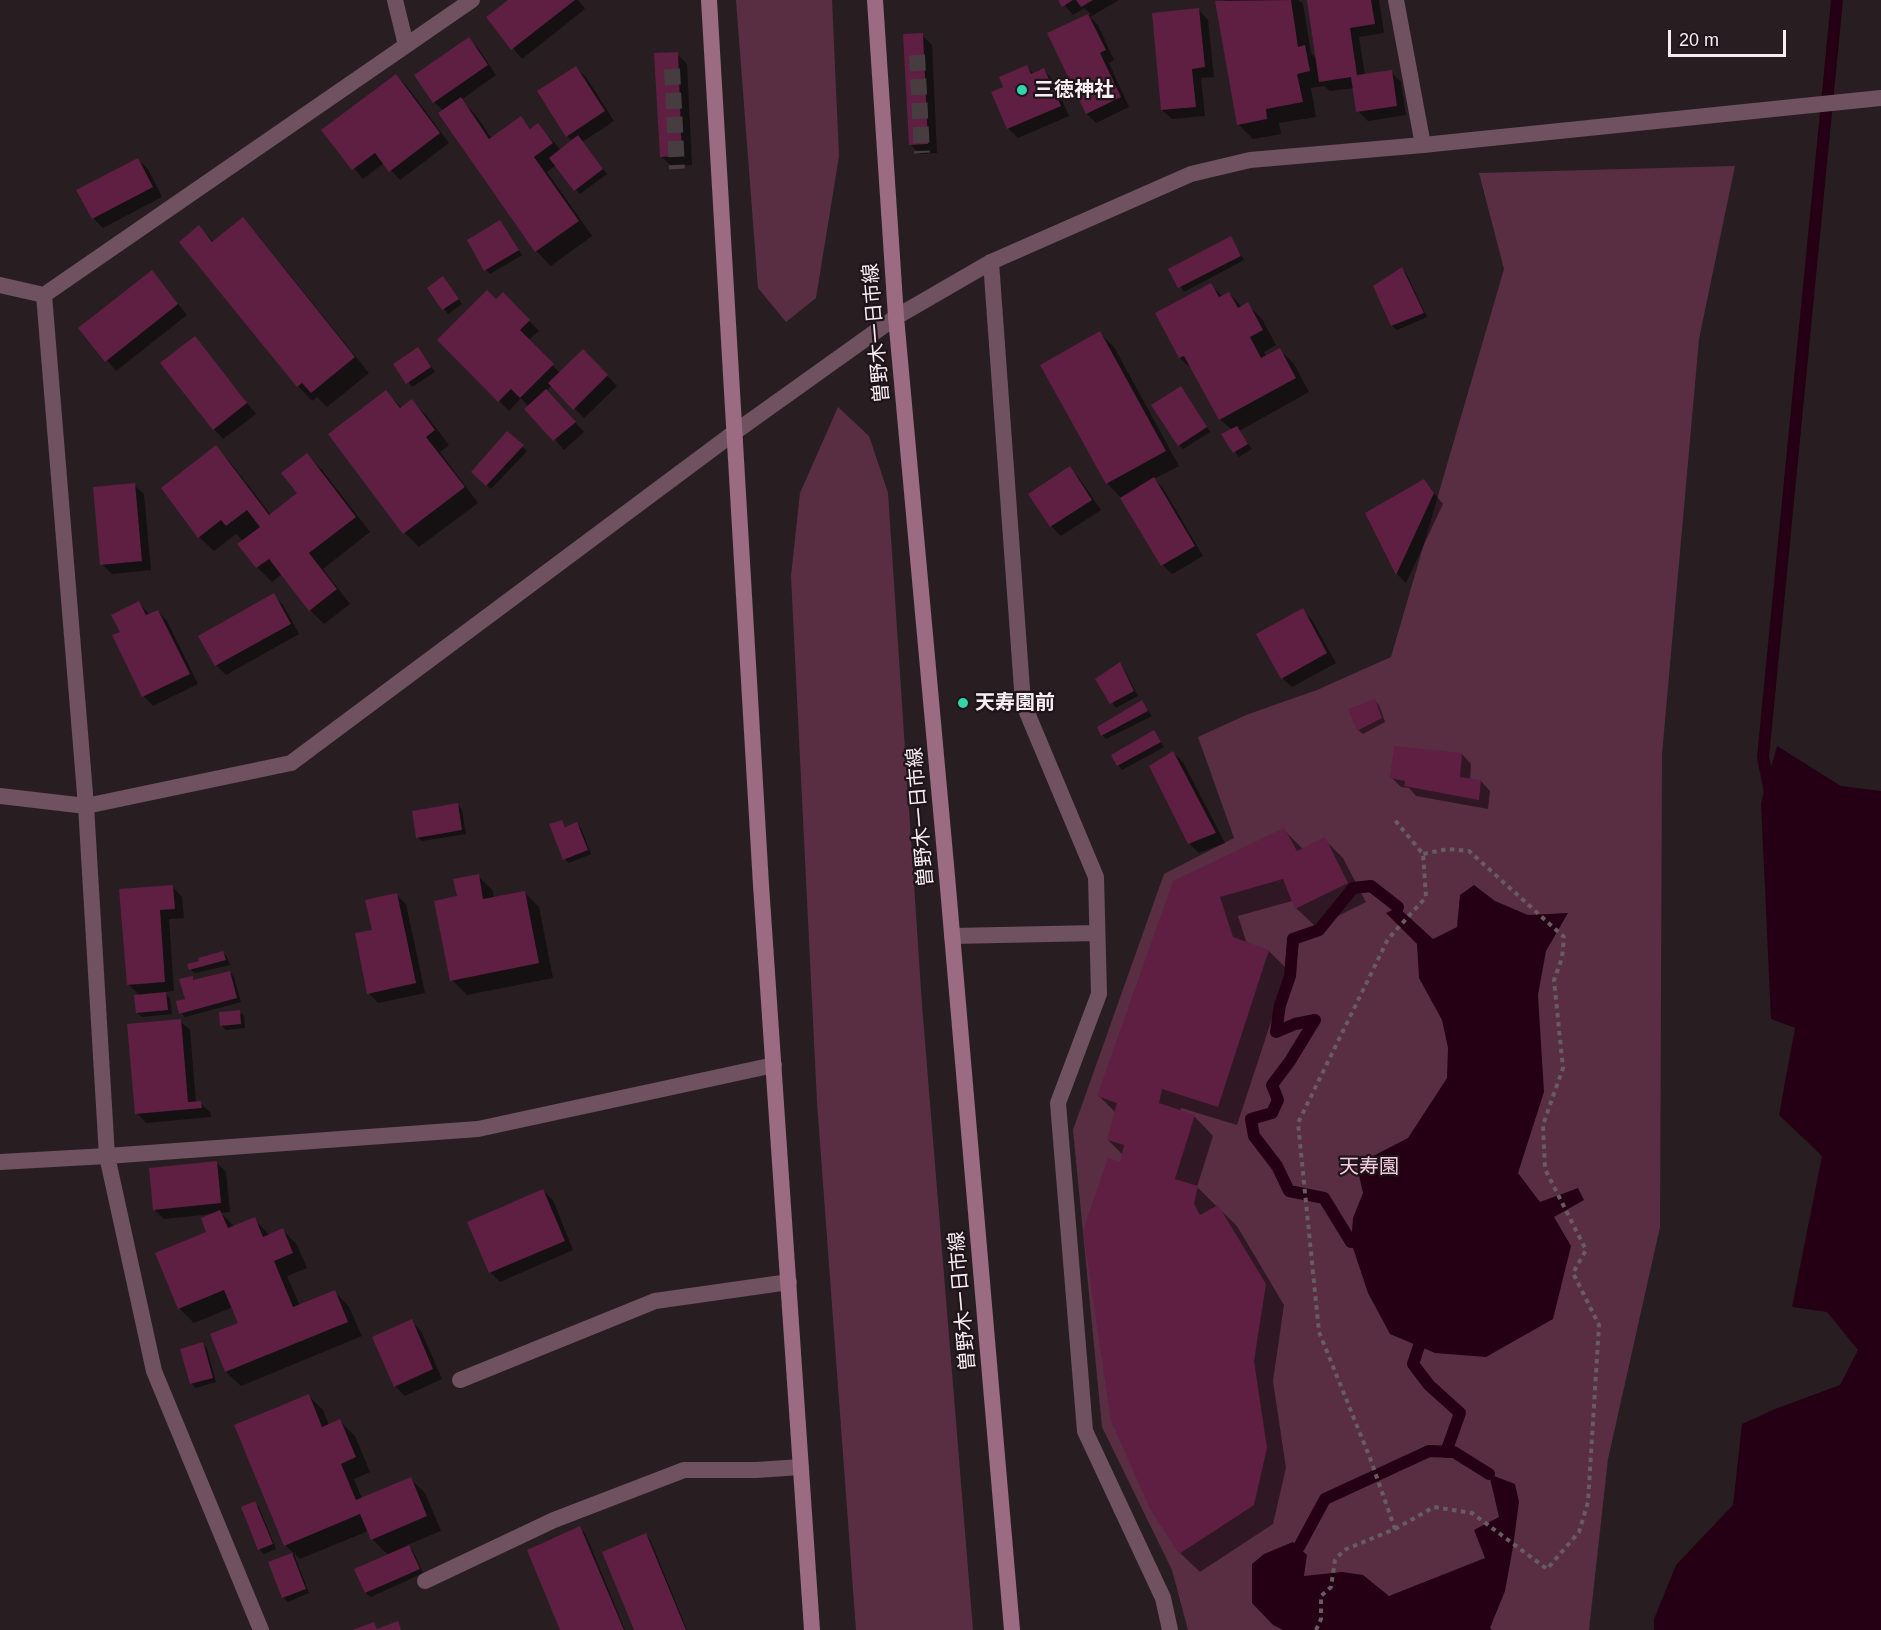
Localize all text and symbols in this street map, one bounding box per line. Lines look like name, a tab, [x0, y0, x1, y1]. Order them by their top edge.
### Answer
scale bar	[1671, 18, 1790, 56]
text: 20 m	[1679, 30, 1719, 50]
place label: 三徳神社	[1034, 78, 1114, 102]
marker: 三徳神社	[1015, 83, 1029, 97]
street label: 曽野木一日市線	[859, 262, 895, 404]
place label: 天寿園前	[975, 691, 1055, 715]
marker: 天寿園前	[956, 696, 970, 710]
street label: 曽野木一日市線	[903, 746, 939, 888]
park label: 天寿園	[1339, 1155, 1399, 1179]
street label: 曽野木一日市線	[945, 1230, 981, 1372]

